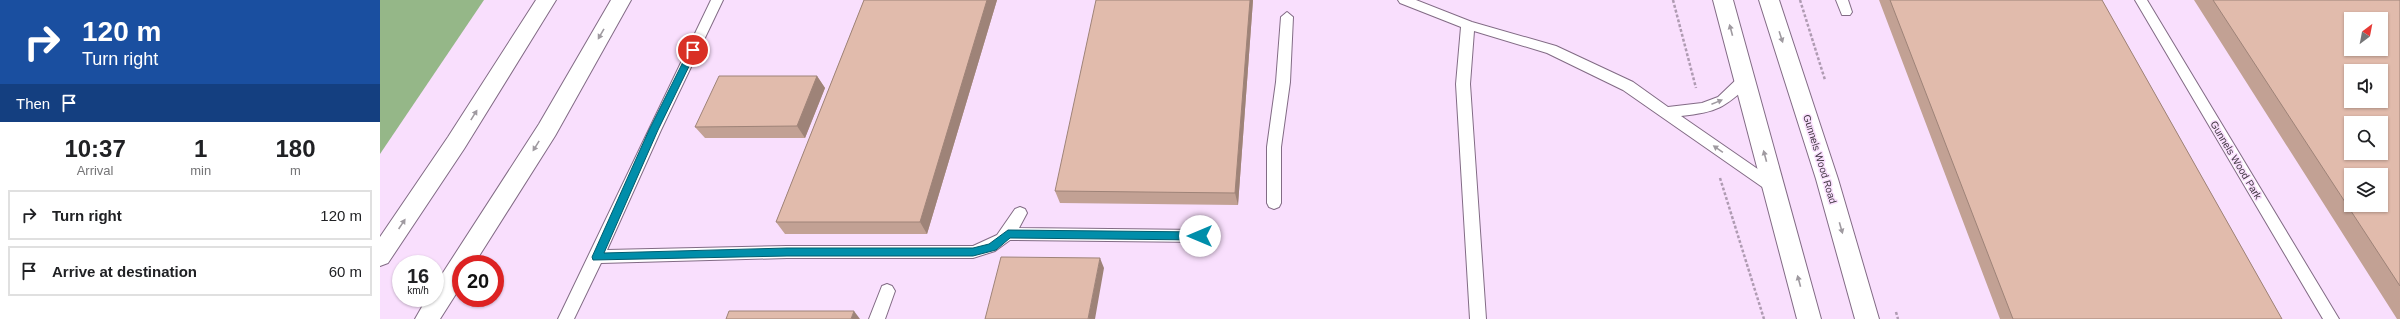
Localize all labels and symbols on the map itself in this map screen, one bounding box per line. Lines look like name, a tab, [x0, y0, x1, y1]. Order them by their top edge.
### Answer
north arrow	[2344, 12, 2388, 56]
one-way arrow	[1728, 24, 1734, 36]
one-way arrow	[598, 28, 605, 40]
one-way arrow	[1778, 31, 1784, 43]
pin	[676, 33, 710, 67]
one-way arrow	[1712, 99, 1724, 105]
one-way arrow	[470, 109, 477, 121]
street label: Gunnels Wood Road	[1801, 113, 1839, 205]
street label: Gunnels Wood Park	[2208, 119, 2264, 202]
one-way arrow	[532, 141, 540, 152]
one-way arrow	[1713, 145, 1724, 153]
one-way arrow	[1762, 150, 1768, 162]
position arrow	[1179, 215, 1221, 257]
one-way arrow	[398, 218, 406, 229]
one-way arrow	[1838, 222, 1844, 234]
speed limit sign: 20	[452, 255, 504, 307]
one-way arrow	[1795, 275, 1801, 288]

